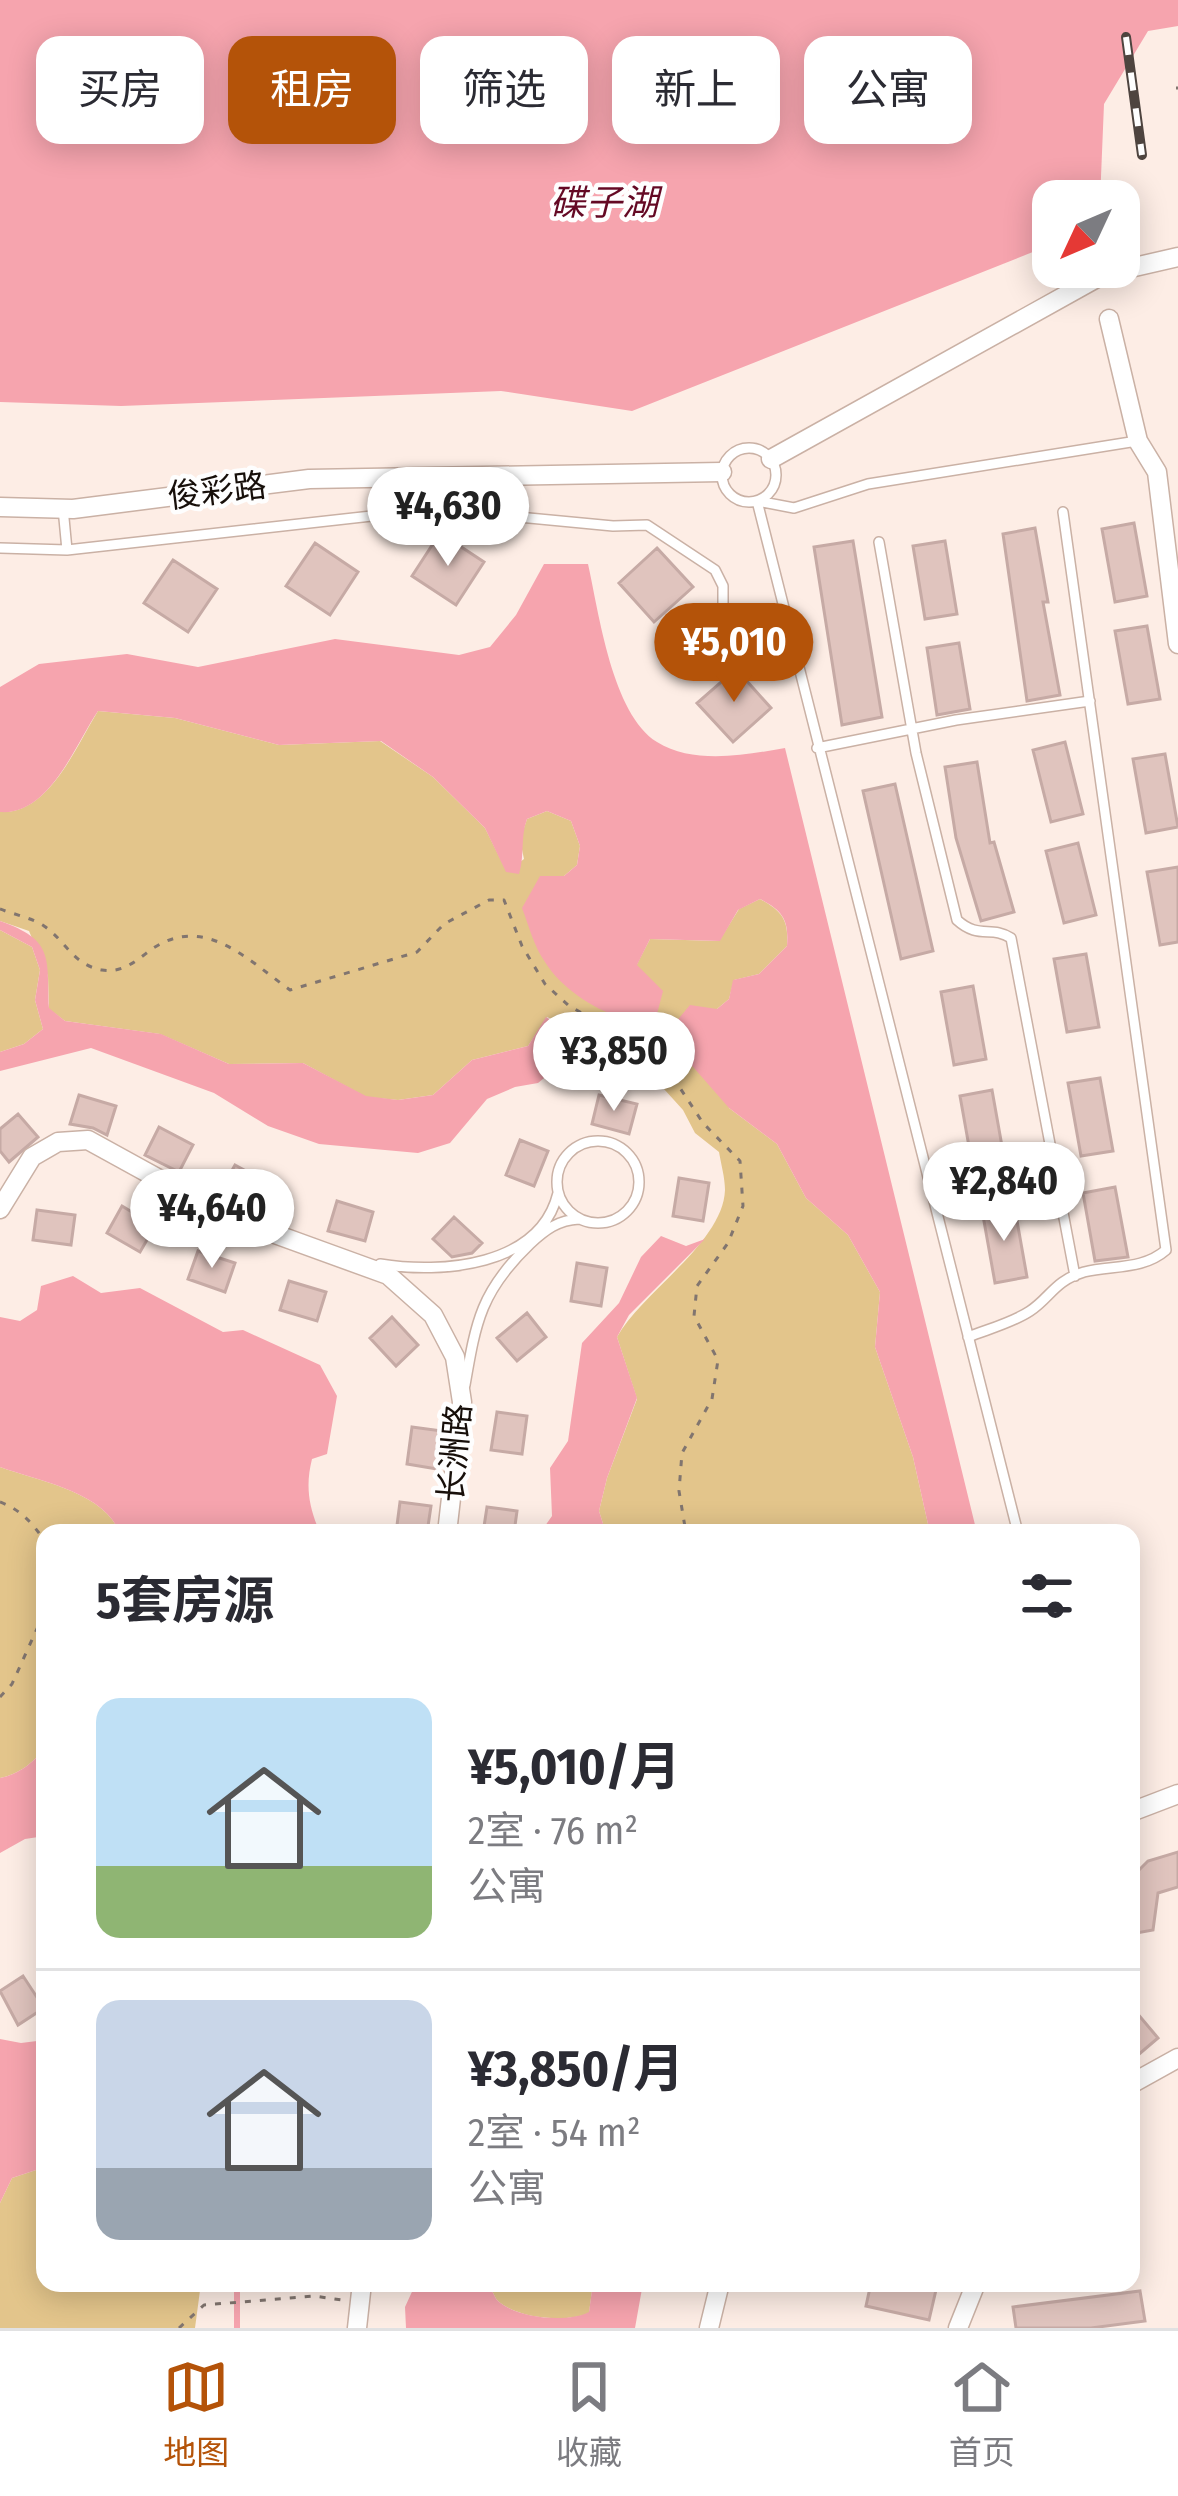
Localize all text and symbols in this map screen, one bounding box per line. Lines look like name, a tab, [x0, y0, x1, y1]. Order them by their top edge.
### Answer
chip: 买房	[36, 36, 204, 144]
chip: 租房	[228, 36, 396, 144]
chip: 筛选	[420, 36, 588, 144]
chip: 新上	[612, 36, 780, 144]
chip: 公寓	[804, 36, 972, 144]
north arrow	[1032, 180, 1140, 288]
map controls	[1032, 180, 1140, 288]
water label: 碟子湖	[550, 181, 663, 225]
street label: 俊彩路	[166, 465, 269, 517]
pin: ¥4,630	[350, 467, 546, 569]
text: ¥4,630	[394, 483, 502, 529]
pin: ¥5,010	[636, 603, 832, 705]
text: ¥5,010	[681, 619, 787, 665]
pin: ¥3,850	[516, 1012, 712, 1114]
text: ¥3,850	[560, 1028, 668, 1074]
pin: ¥2,840	[906, 1142, 1102, 1244]
text: ¥2,840	[950, 1158, 1058, 1204]
pin: ¥4,640	[114, 1169, 310, 1271]
text: ¥4,640	[157, 1185, 267, 1231]
street label: 长洲路	[431, 1402, 479, 1504]
icon: filters	[1014, 1563, 1080, 1629]
text: 5套房源	[96, 1570, 274, 1632]
text: ¥5,010/月	[468, 1736, 681, 1798]
icon: home	[192, 1746, 336, 1890]
text: 2室 · 76 m²	[468, 1808, 638, 1854]
text: 公寓	[468, 1864, 546, 1910]
text: ¥3,850/月	[468, 2038, 684, 2100]
icon: home	[192, 2048, 336, 2192]
text: 2室 · 54 m²	[468, 2110, 641, 2156]
text: 公寓	[468, 2166, 546, 2212]
tab: 地图	[163, 2354, 229, 2474]
tab: 收藏	[556, 2354, 622, 2474]
tab: 首页	[949, 2354, 1015, 2474]

